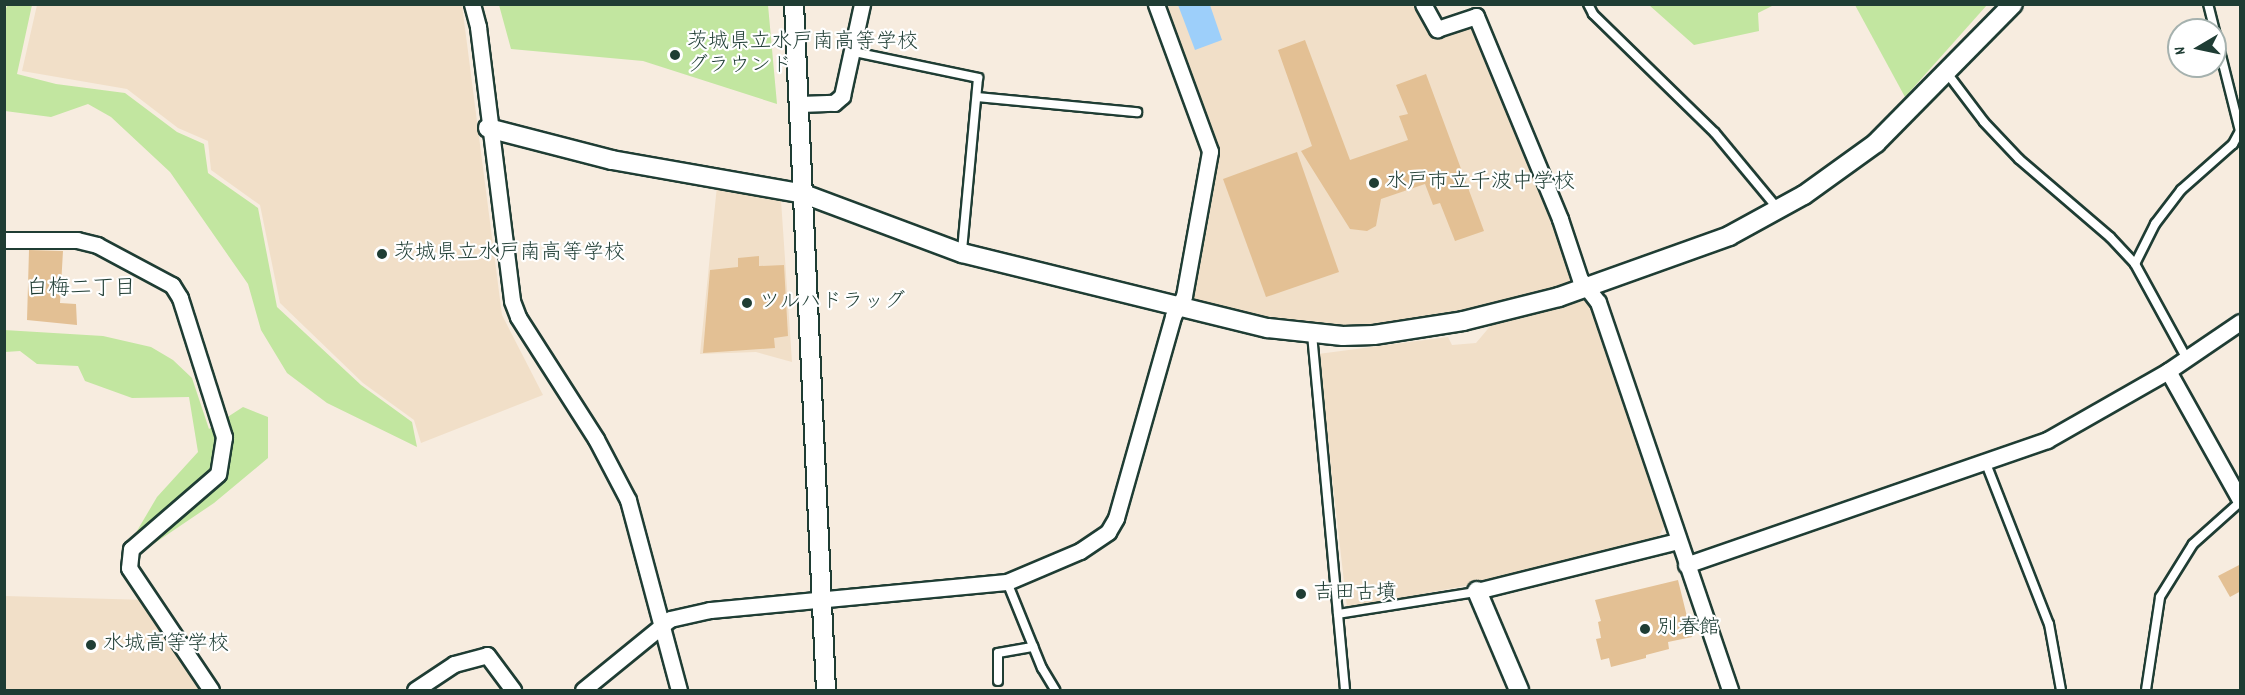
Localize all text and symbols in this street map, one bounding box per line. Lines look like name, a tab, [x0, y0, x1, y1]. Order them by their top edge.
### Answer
north arrow	[2167, 18, 2227, 78]
place label: 茨城県立水戸南高等学校 グラウンド	[687, 30, 918, 80]
text: N	[2169, 45, 2193, 56]
marker: 茨城県立水戸南高等学校 グラウンド	[668, 48, 682, 62]
place label: 水戸市立千波中学校	[1386, 170, 1575, 196]
marker: 水戸市立千波中学校	[1367, 176, 1381, 190]
place label: 茨城県立水戸南高等学校	[394, 241, 625, 267]
marker: 茨城県立水戸南高等学校	[375, 247, 389, 261]
district label: 白梅二丁目	[26, 277, 136, 303]
place label: ツルハドラッグ	[759, 290, 906, 316]
marker: ツルハドラッグ	[740, 296, 754, 310]
place label: 吉田古墳	[1313, 581, 1397, 607]
marker: 吉田古墳	[1294, 587, 1308, 601]
place label: 別春館	[1657, 616, 1720, 642]
marker: 別春館	[1638, 622, 1652, 636]
place label: 水城高等学校	[103, 632, 229, 658]
marker: 水城高等学校	[84, 638, 98, 652]

